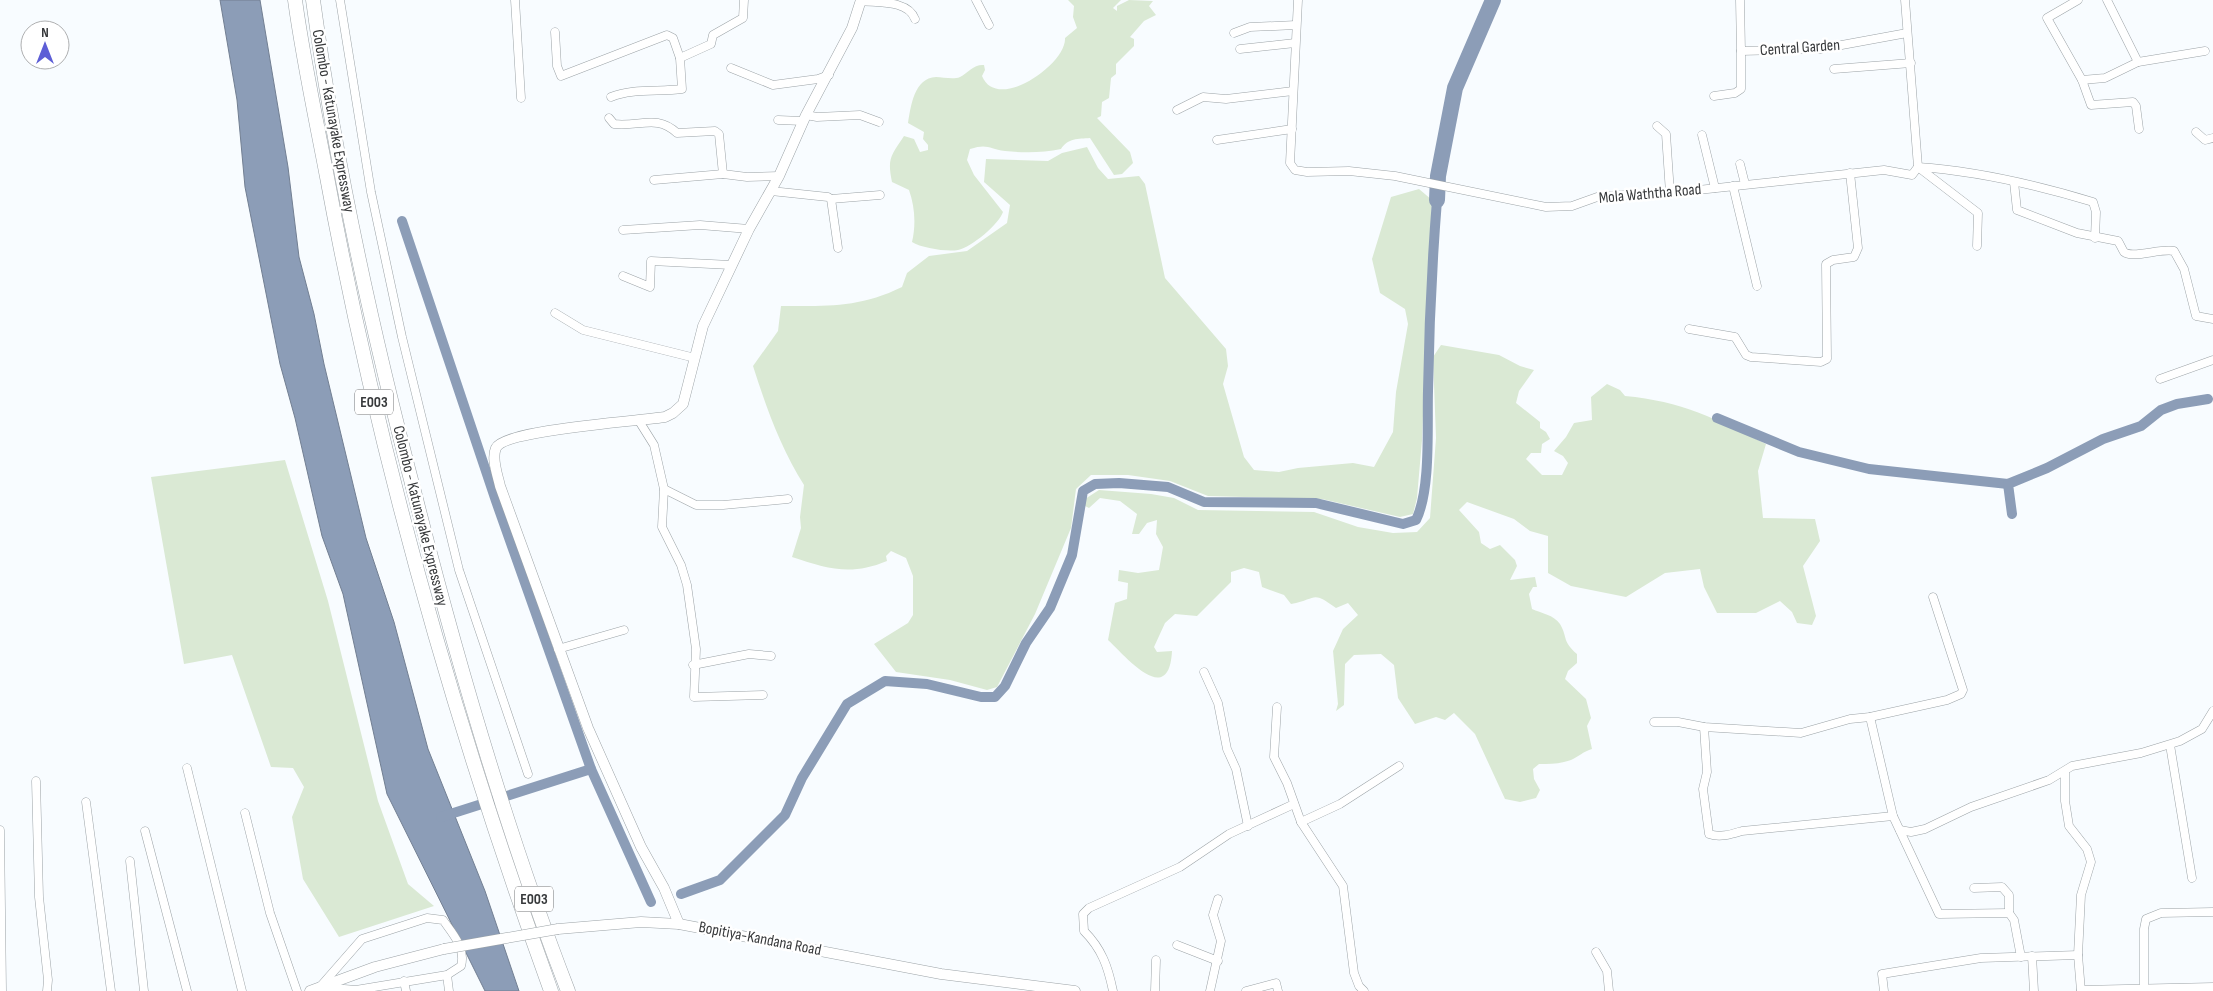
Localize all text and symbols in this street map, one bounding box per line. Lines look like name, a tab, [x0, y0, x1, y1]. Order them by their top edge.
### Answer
north arrow	[20, 20, 70, 70]
text: N	[41, 24, 49, 41]
street label: Colombo - Katunayake Expressway	[308, 28, 358, 214]
street label: Central Garden	[1759, 36, 1841, 60]
street label: Mola Waththa Road	[1598, 180, 1702, 208]
road number: E003	[355, 390, 393, 414]
street label: Colombo - Katunayake Expressway	[388, 424, 452, 608]
road number: E003	[515, 886, 553, 912]
street label: Bopitiya-Kandana Road	[697, 918, 823, 960]

